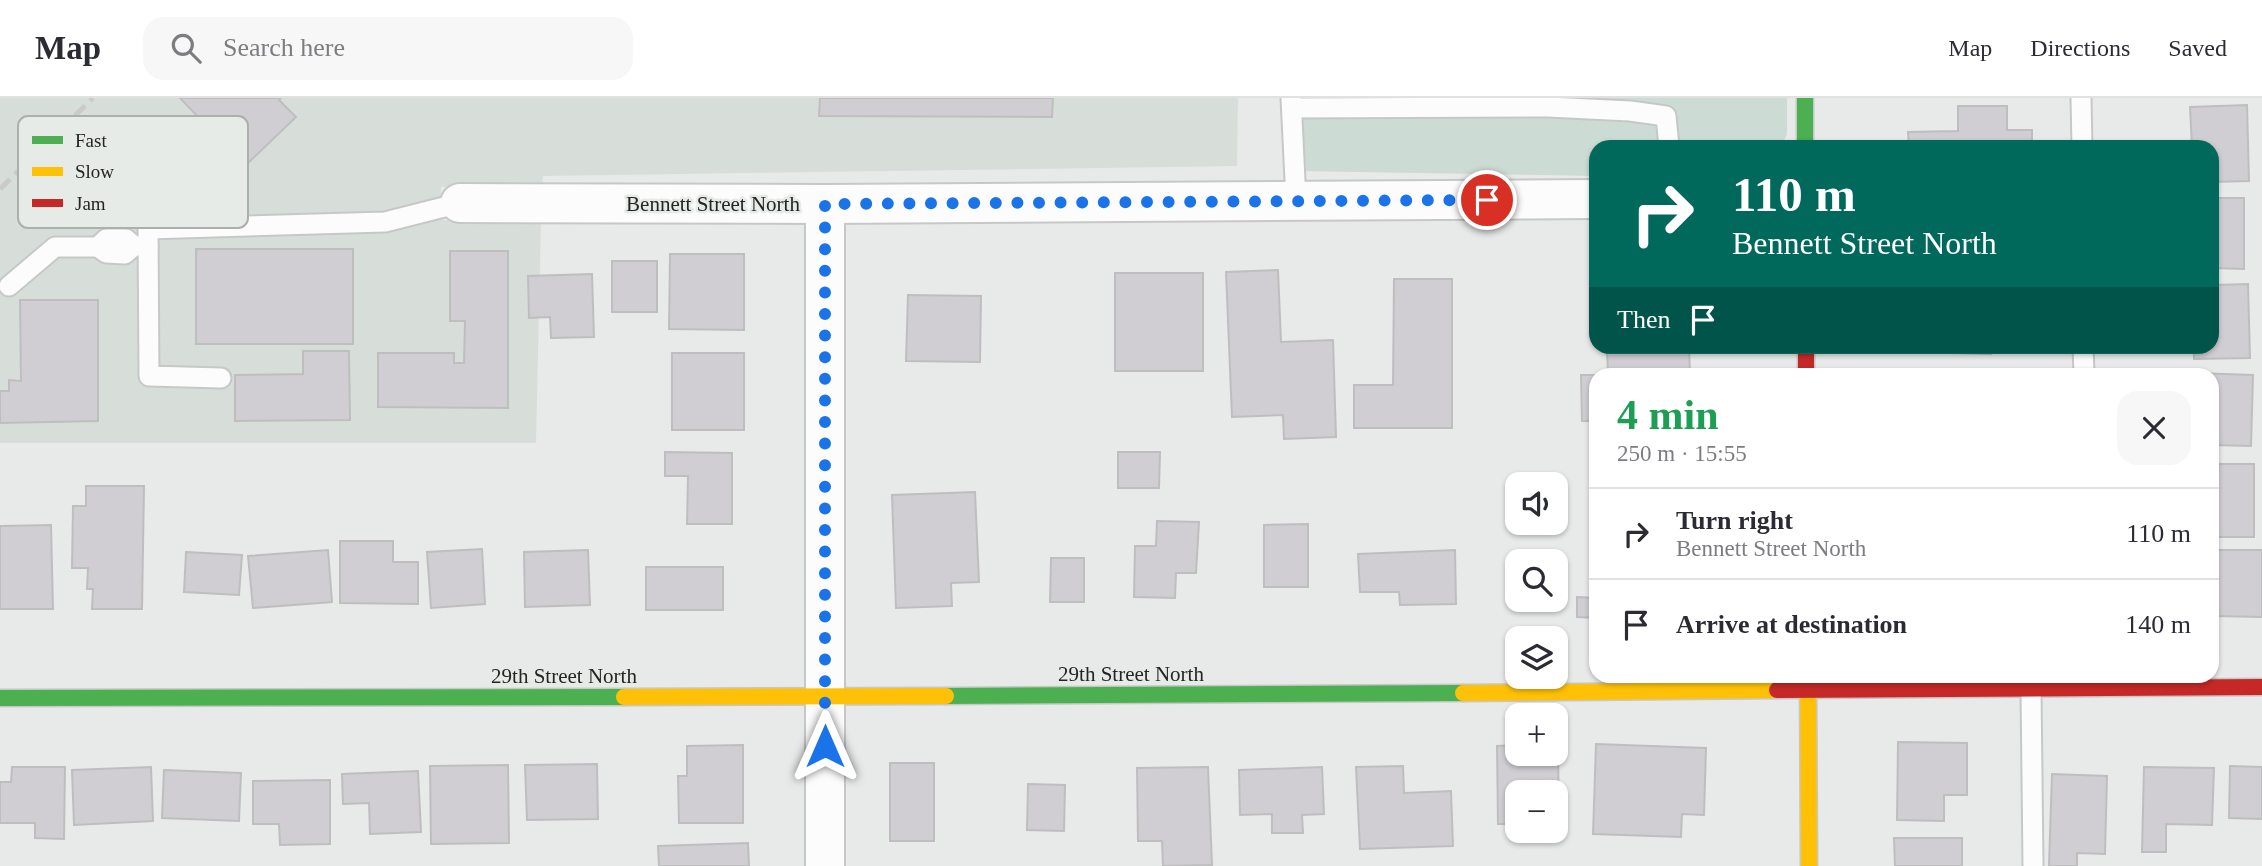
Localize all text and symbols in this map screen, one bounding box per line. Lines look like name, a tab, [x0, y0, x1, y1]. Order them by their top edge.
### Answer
search box	[143, 17, 633, 80]
icon: search	[167, 29, 205, 67]
text: Map	[35, 30, 101, 66]
text: Search here	[223, 33, 345, 62]
text: Map	[1948, 35, 1992, 61]
text: Directions	[2030, 35, 2130, 61]
text: Saved	[2168, 35, 2227, 61]
legend	[18, 116, 248, 228]
text: Fast	[75, 130, 107, 151]
text: Slow	[75, 161, 114, 182]
text: 110 m	[1732, 167, 1856, 222]
icon: right	[1617, 168, 1708, 259]
pin	[1457, 170, 1517, 230]
icon: arrive	[1468, 181, 1506, 219]
street label: Bennett Street North	[626, 192, 800, 216]
text: Jam	[75, 193, 106, 214]
text: Bennett Street North	[1732, 225, 1997, 261]
icon: arrive	[1684, 301, 1722, 339]
text: Then	[1617, 305, 1670, 334]
button: close	[2117, 391, 2191, 465]
text: 4 min	[1617, 392, 1719, 438]
text: 250 m · 15:55	[1617, 441, 1747, 466]
map controls	[1505, 472, 1568, 843]
button: sound	[1505, 472, 1568, 535]
text: Turn right	[1676, 506, 1793, 535]
icon: right	[1617, 515, 1655, 553]
text: 110 m	[2126, 519, 2191, 548]
text: Bennett Street North	[1676, 536, 1866, 561]
button: search	[1505, 549, 1568, 612]
icon: arrive	[1617, 606, 1655, 644]
text: Arrive at destination	[1676, 610, 1907, 639]
text: 140 m	[2125, 610, 2191, 639]
button: layers	[1505, 626, 1568, 689]
street label: 29th Street North	[1058, 662, 1204, 686]
street label: 29th Street North	[491, 664, 637, 688]
button: +	[1505, 703, 1568, 766]
position arrow	[788, 709, 862, 783]
button: −	[1505, 780, 1568, 843]

